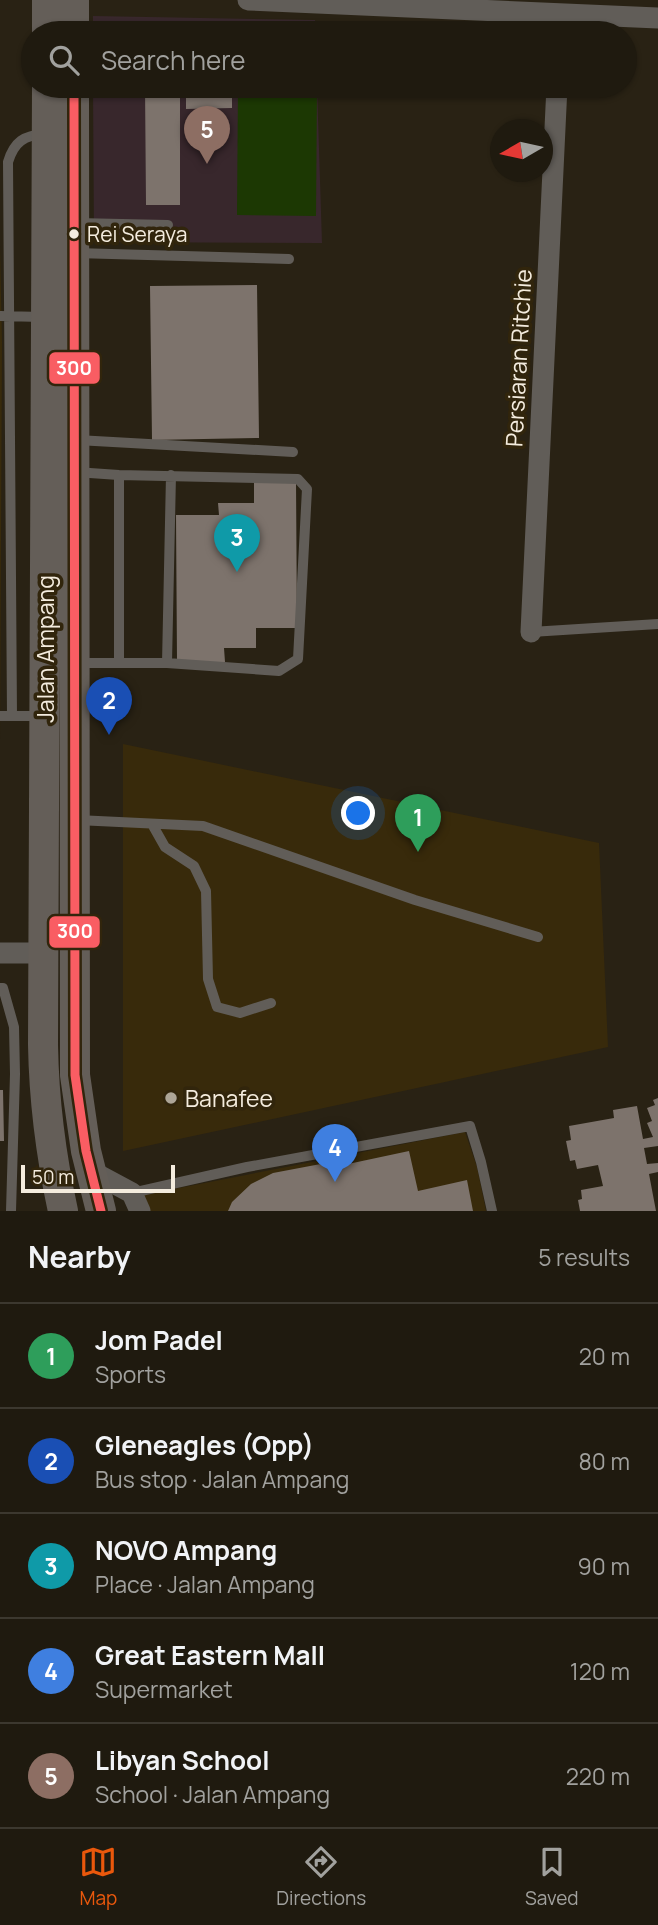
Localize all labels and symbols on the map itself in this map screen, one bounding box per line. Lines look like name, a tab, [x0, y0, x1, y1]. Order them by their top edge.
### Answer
pin: 5	[184, 106, 230, 164]
north arrow	[490, 119, 553, 182]
place label: Rei Seraya	[87, 220, 187, 248]
marker: Rei Seraya	[67, 227, 81, 241]
street label: Persiaran Ritchie	[497, 268, 539, 448]
line badge: 300	[48, 351, 101, 385]
text: 300	[56, 355, 92, 381]
pin: 3	[214, 514, 260, 572]
street label: Jalan Ampang	[29, 575, 61, 723]
pin: 2	[86, 677, 132, 735]
pin: 1	[395, 794, 441, 852]
your location	[341, 796, 375, 830]
line badge: 300	[48, 915, 101, 949]
text: 300	[57, 918, 93, 944]
place label: Banafee	[185, 1082, 273, 1114]
marker: Banafee	[163, 1090, 179, 1106]
pin: 4	[312, 1124, 358, 1182]
scale bar	[21, 1162, 175, 1194]

